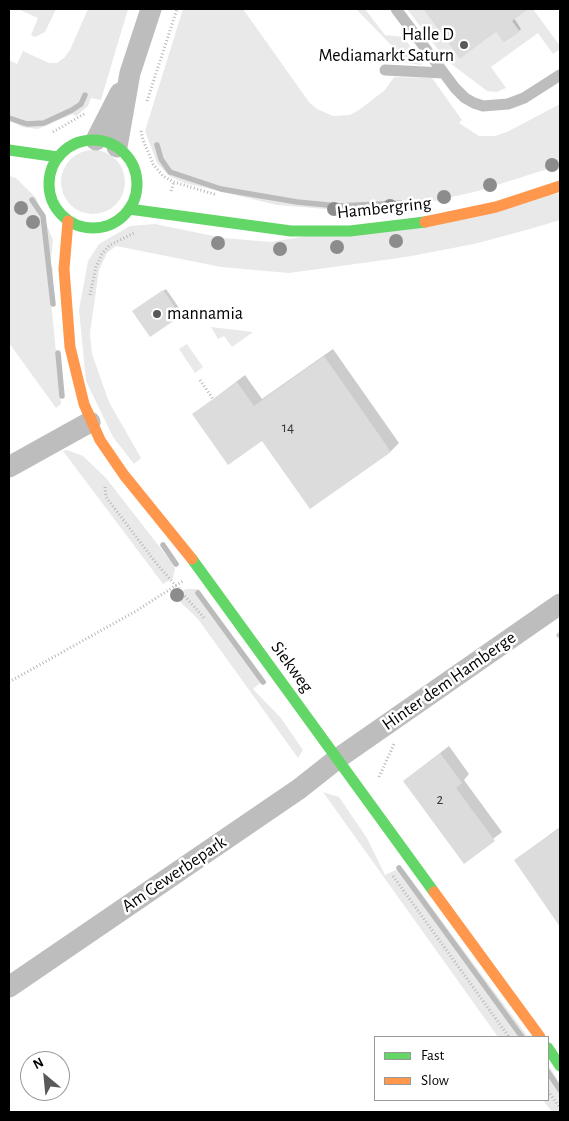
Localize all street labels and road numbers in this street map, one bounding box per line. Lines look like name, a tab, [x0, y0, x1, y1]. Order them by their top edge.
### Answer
street label: Hambergring	[336, 192, 432, 224]
street label: Hinter dem Hamberge	[378, 627, 520, 735]
street label: Siekweg	[266, 637, 318, 697]
street label: Am Gewerbepark	[118, 831, 230, 917]

